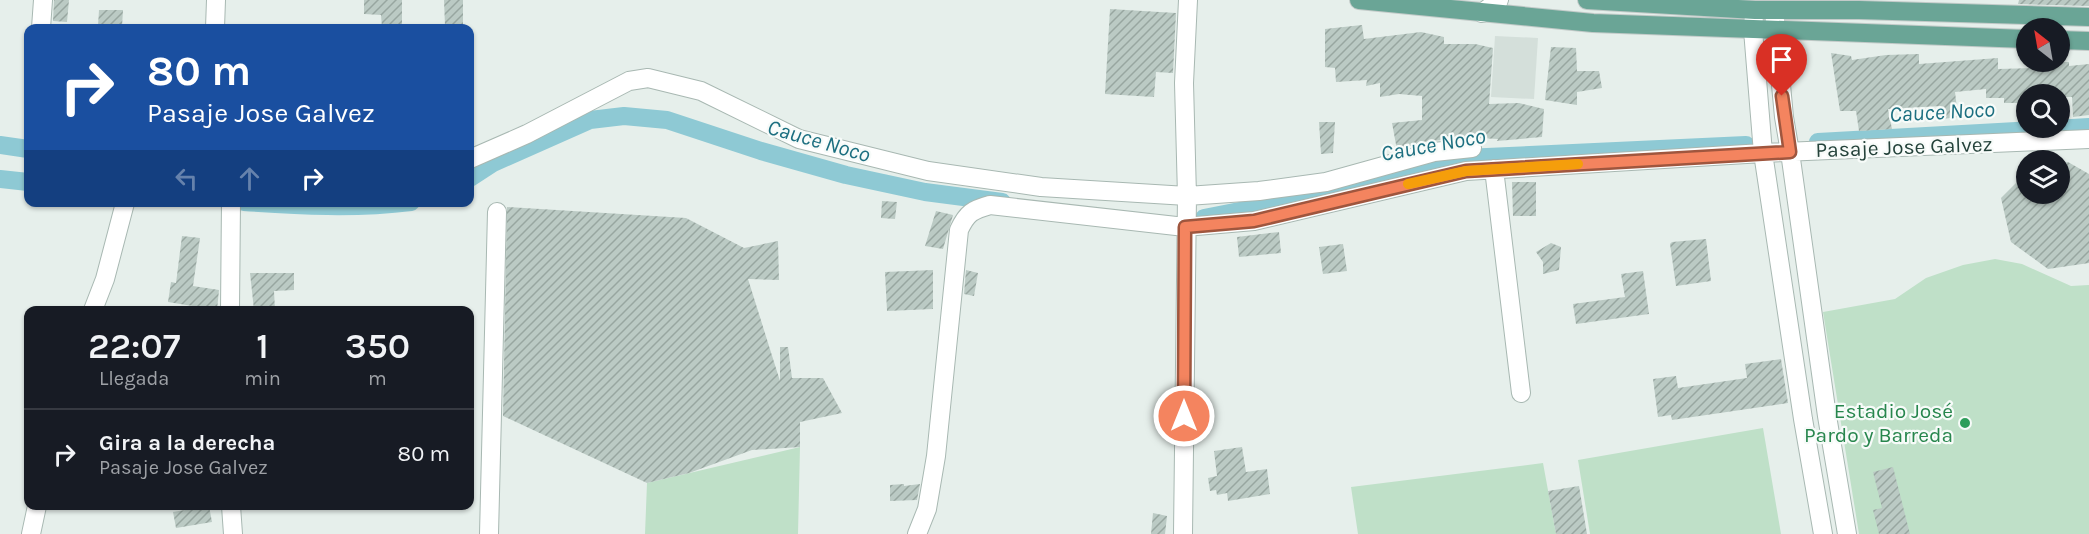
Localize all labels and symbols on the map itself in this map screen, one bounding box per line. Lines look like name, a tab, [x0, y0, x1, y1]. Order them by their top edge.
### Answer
north arrow	[2016, 18, 2070, 72]
pin	[1756, 34, 1807, 96]
water label: Cauce Noco	[1889, 96, 1996, 128]
water label: Cauce Noco	[764, 114, 873, 168]
water label: Cauce Noco	[1379, 123, 1488, 167]
street label: Pasaje Jose Galvez	[1815, 132, 1993, 162]
position arrow	[1152, 384, 1216, 448]
place label: Estadio José Pardo y Barreda	[1804, 399, 1953, 447]
marker: Estadio José Pardo y Barreda	[1958, 416, 1972, 430]

